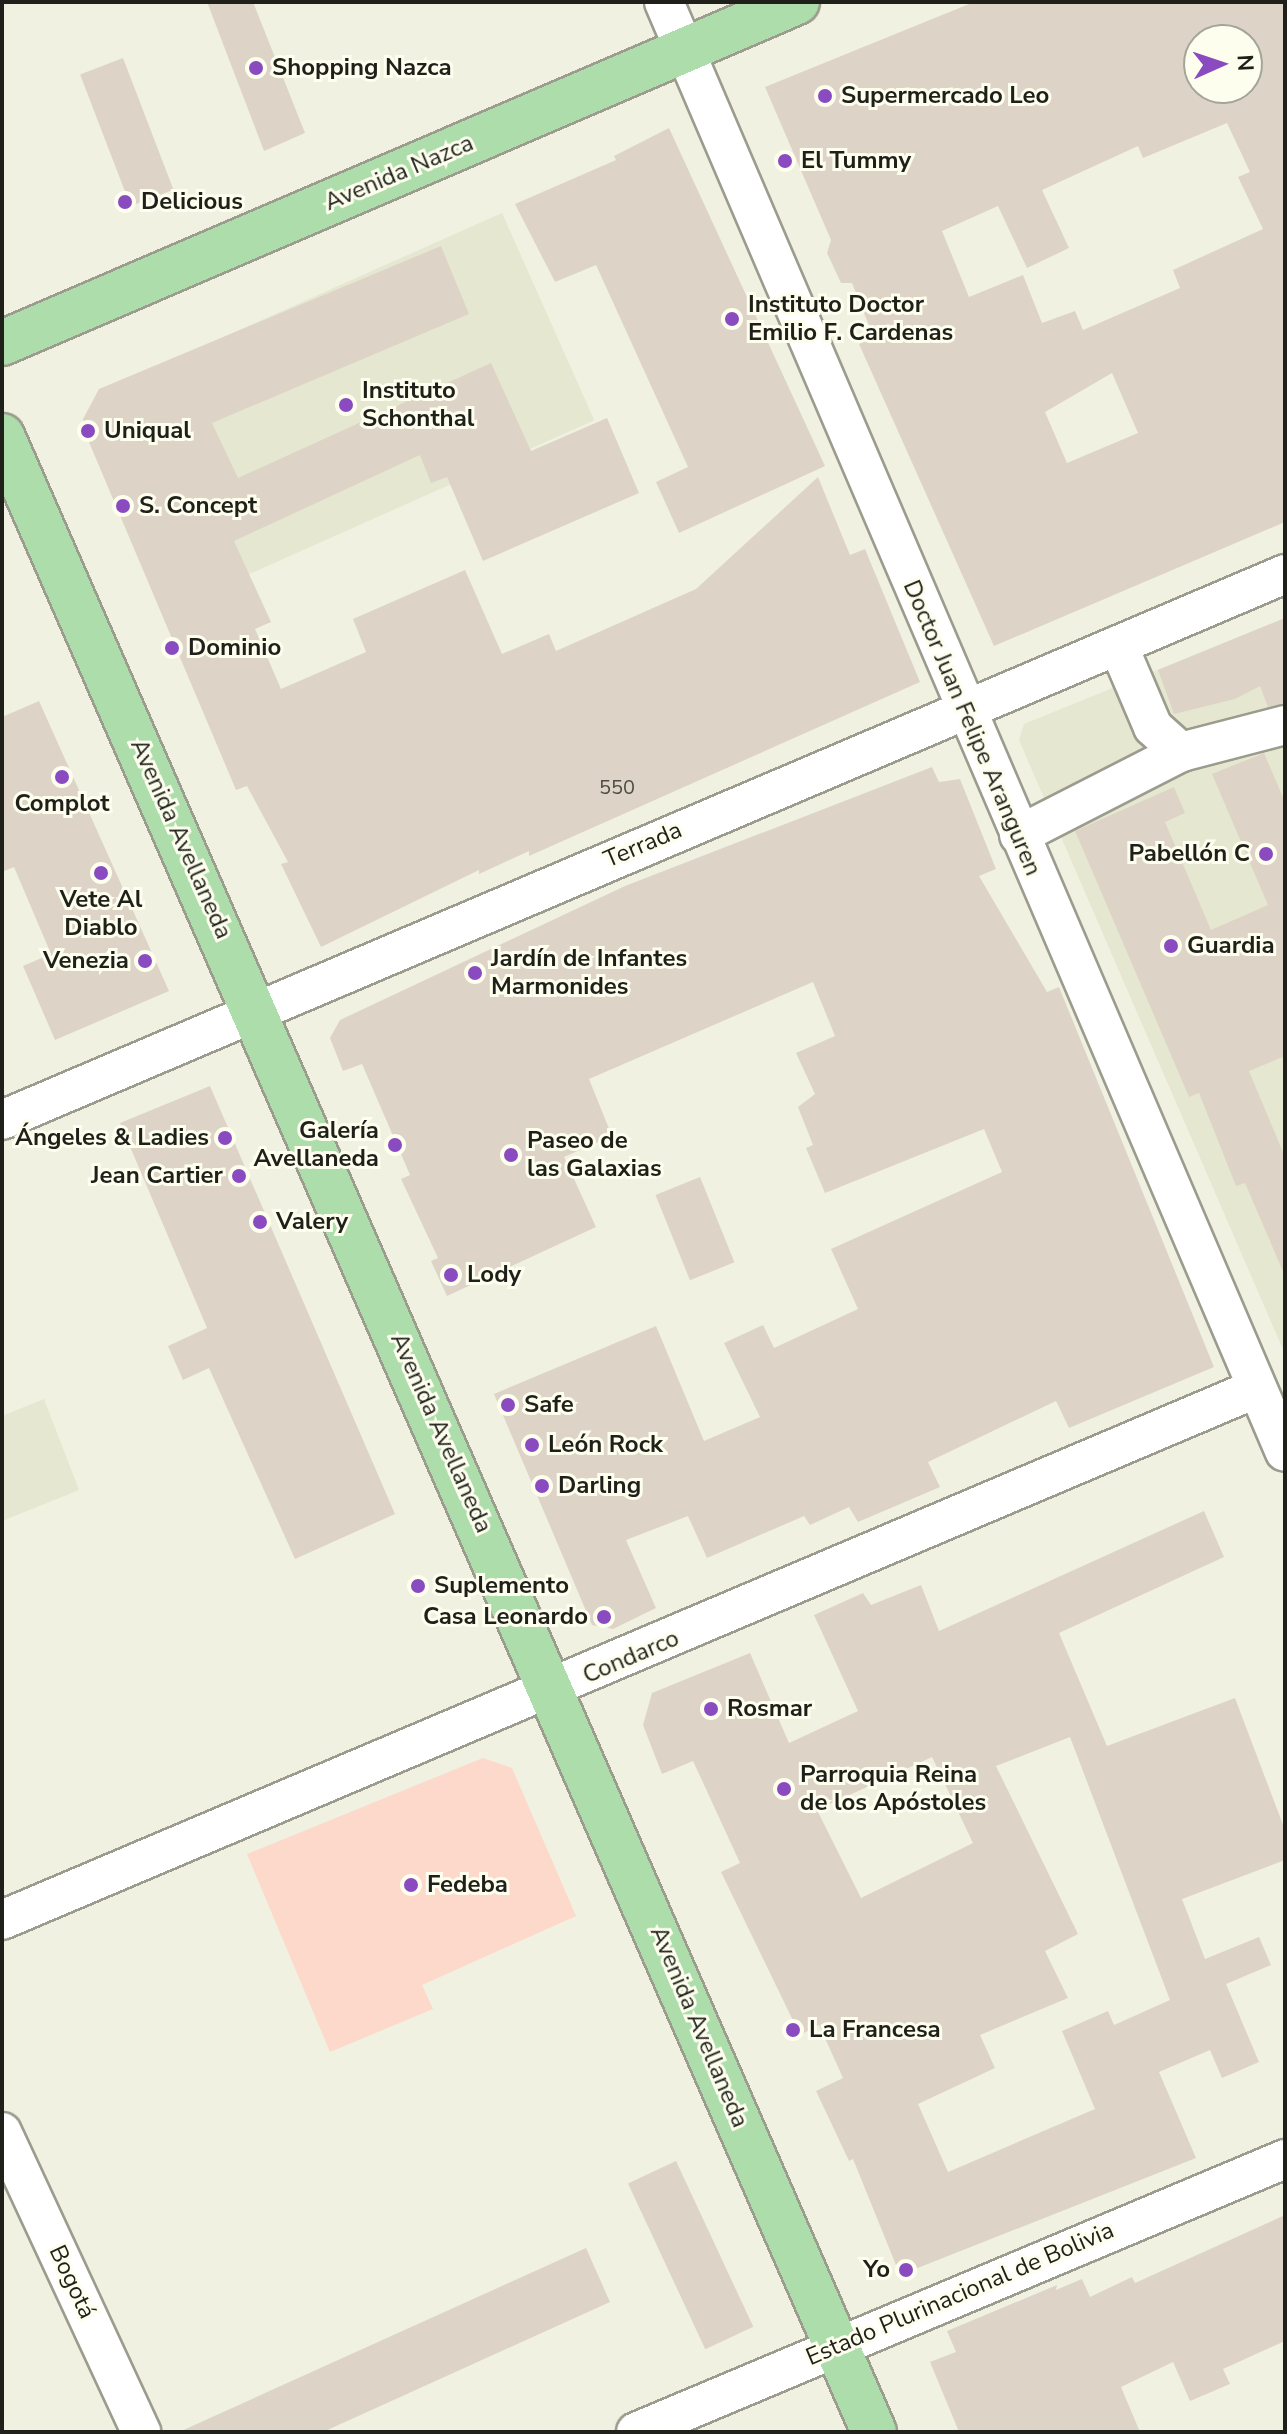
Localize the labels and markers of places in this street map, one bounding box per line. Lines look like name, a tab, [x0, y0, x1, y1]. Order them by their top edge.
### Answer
place label: Shopping Nazca	[272, 54, 452, 82]
marker: Shopping Nazca	[247, 59, 265, 77]
place label: Supermercado Leo	[841, 82, 1049, 110]
marker: Supermercado Leo	[816, 87, 834, 105]
place label: El Tummy	[801, 147, 911, 175]
marker: El Tummy	[776, 152, 794, 170]
place label: Delicious	[141, 188, 243, 216]
marker: Delicious	[116, 193, 134, 211]
place label: Instituto Doctor Emilio F. Cardenas	[748, 291, 953, 347]
marker: Instituto Doctor Emilio F. Cardenas	[723, 310, 741, 328]
place label: Instituto Schonthal	[362, 377, 474, 433]
marker: Instituto Schonthal	[337, 396, 355, 414]
place label: Uniqual	[104, 417, 191, 445]
marker: Uniqual	[79, 422, 97, 440]
place label: S. Concept	[139, 492, 257, 520]
marker: S. Concept	[114, 497, 132, 515]
place label: Dominio	[188, 634, 281, 662]
marker: Dominio	[163, 639, 181, 657]
marker: Complot	[53, 768, 71, 786]
place label: Complot	[14, 790, 110, 818]
place label: Pabellón C	[1129, 840, 1250, 868]
marker: Pabellón C	[1257, 845, 1275, 863]
marker: Vete Al Diablo	[92, 864, 110, 882]
place label: Vete Al Diablo	[60, 886, 142, 942]
place label: Guardia	[1187, 932, 1275, 960]
marker: Guardia	[1162, 937, 1180, 955]
place label: Jardín de Infantes Marmonides	[491, 945, 687, 1001]
place label: Venezia	[43, 947, 129, 975]
marker: Venezia	[136, 952, 154, 970]
marker: Jardín de Infantes Marmonides	[466, 964, 484, 982]
place label: Galería Avellaneda	[253, 1117, 379, 1173]
place label: Ángeles & Ladies	[15, 1124, 209, 1152]
place label: Paseo de las Galaxias	[527, 1127, 662, 1183]
marker: Ángeles & Ladies	[216, 1129, 234, 1147]
marker: Galería Avellaneda	[386, 1136, 404, 1154]
marker: Paseo de las Galaxias	[502, 1146, 520, 1164]
place label: Jean Cartier	[91, 1162, 223, 1190]
marker: Jean Cartier	[230, 1167, 248, 1185]
place label: Valery	[276, 1208, 348, 1236]
marker: Valery	[251, 1213, 269, 1231]
place label: Lody	[467, 1261, 521, 1289]
marker: Lody	[442, 1266, 460, 1284]
place label: Safe	[524, 1391, 574, 1419]
marker: Safe	[499, 1396, 517, 1414]
place label: León Rock	[548, 1431, 663, 1459]
marker: León Rock	[523, 1436, 541, 1454]
place label: Darling	[558, 1472, 641, 1500]
marker: Darling	[533, 1477, 551, 1495]
place label: Suplemento	[434, 1572, 569, 1600]
marker: Suplemento	[409, 1577, 427, 1595]
place label: Casa Leonardo	[423, 1603, 588, 1631]
marker: Casa Leonardo	[595, 1608, 613, 1626]
place label: Rosmar	[727, 1695, 812, 1723]
marker: Rosmar	[702, 1700, 720, 1718]
place label: Parroquia Reina de los Apóstoles	[800, 1761, 986, 1817]
marker: Parroquia Reina de los Apóstoles	[775, 1780, 793, 1798]
place label: Fedeba	[427, 1871, 508, 1899]
marker: Fedeba	[402, 1876, 420, 1894]
place label: La Francesa	[809, 2016, 941, 2044]
marker: La Francesa	[784, 2021, 802, 2039]
place label: Yo	[863, 2256, 890, 2284]
marker: Yo	[897, 2261, 915, 2279]

